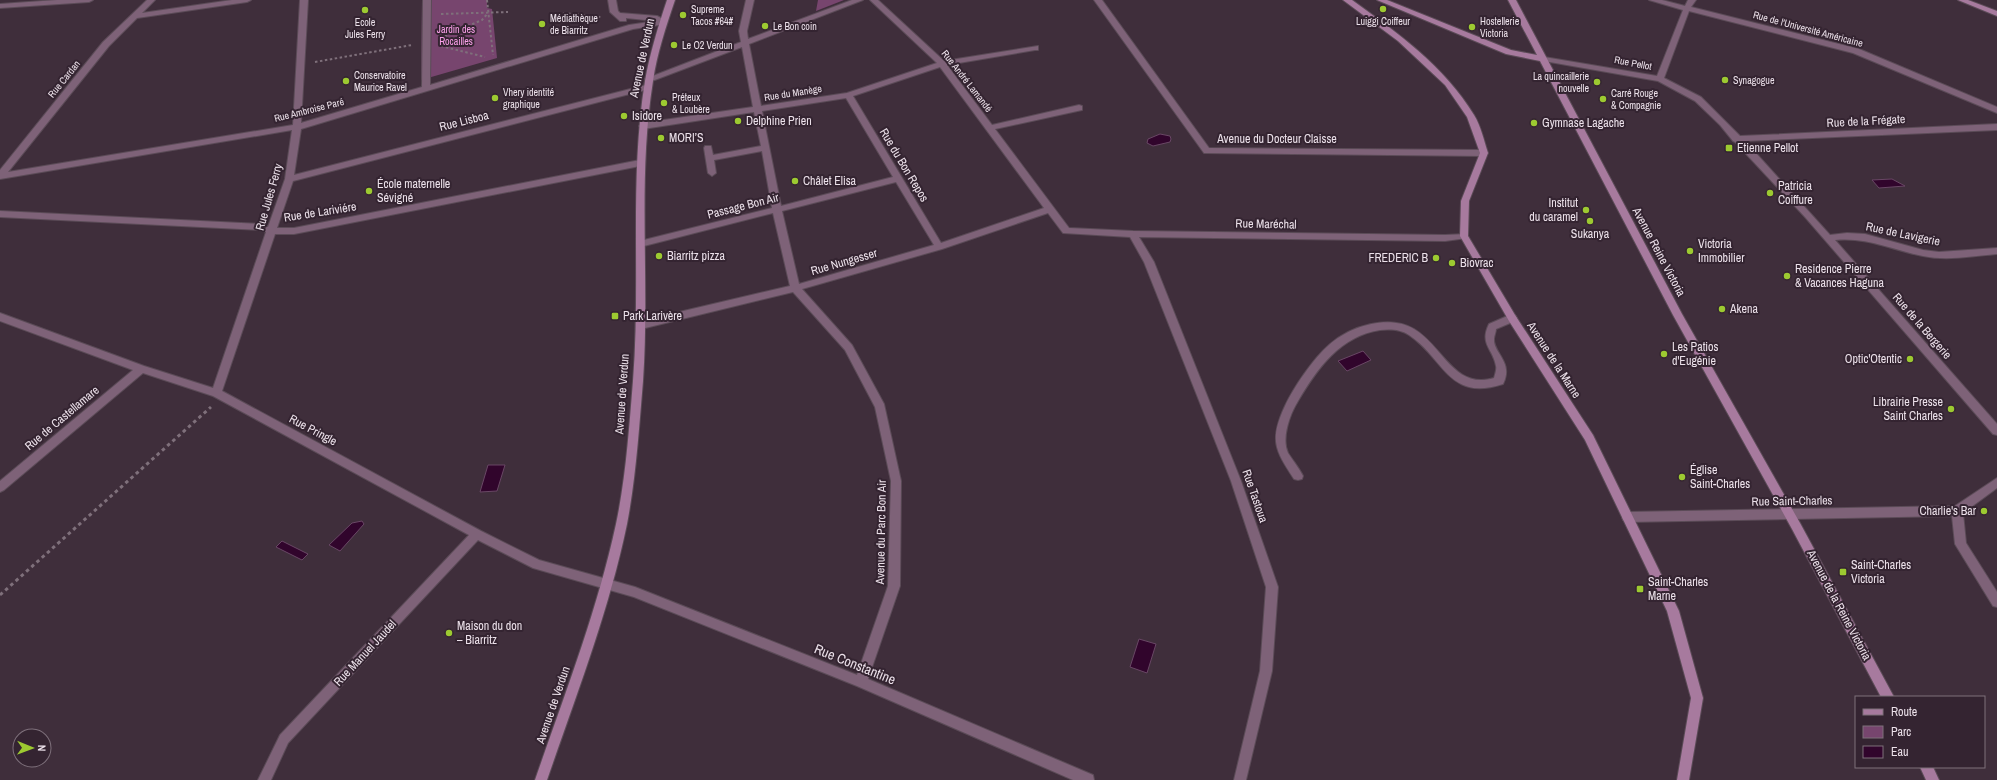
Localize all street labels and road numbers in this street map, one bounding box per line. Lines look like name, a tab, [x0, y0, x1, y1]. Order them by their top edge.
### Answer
street label: Rue de l'Université Américaine	[1752, 8, 1865, 50]
street label: Avenue de Verdun	[626, 17, 658, 100]
street label: Rue André Lamandé	[939, 47, 996, 115]
street label: Rue Pellot	[1613, 53, 1654, 73]
street label: Rue Cardan	[45, 58, 83, 100]
street label: Rue du Manège	[763, 82, 823, 104]
street label: Rue Ambroise Paré	[273, 95, 346, 125]
street label: Rue Lisboa	[438, 107, 491, 135]
street label: Rue de la Frégate	[1826, 111, 1906, 131]
street label: Rue du Bon Repos	[876, 125, 932, 205]
street label: Avenue du Docteur Claisse	[1216, 131, 1337, 147]
street label: Rue Jules Ferry	[252, 162, 286, 232]
street label: Passage Bon Air	[705, 189, 781, 223]
street label: Rue de Lariviére	[283, 198, 357, 226]
street label: Avenue Reine Victoria	[1628, 204, 1689, 300]
street label: Rue Maréchal	[1235, 215, 1297, 233]
street label: Rue de Lavigerie	[1864, 218, 1942, 250]
street label: Rue Nungesser	[809, 245, 880, 279]
street label: Rue de la Bergerie	[1889, 290, 1955, 362]
street label: Avenue de la Marne	[1523, 318, 1585, 401]
street label: Avenue de Verdun	[611, 353, 633, 436]
street label: Rue de Castellamare	[21, 382, 103, 454]
street label: Rue Pringle	[286, 411, 340, 449]
street label: Rue Tastoua	[1238, 467, 1272, 525]
street label: Avenue du Parc Bon Air	[872, 479, 890, 586]
street label: Rue Saint-Charles	[1751, 492, 1833, 510]
street label: Avenue de la Reine Victoria	[1803, 546, 1875, 663]
street label: Rue Manuel Jaudel	[330, 617, 400, 689]
street label: Rue Constantine	[812, 640, 898, 688]
street label: Avenue de Verdun	[532, 664, 574, 747]

